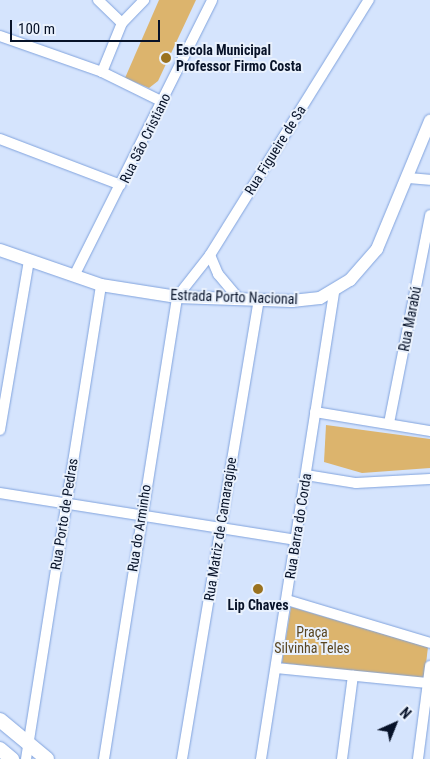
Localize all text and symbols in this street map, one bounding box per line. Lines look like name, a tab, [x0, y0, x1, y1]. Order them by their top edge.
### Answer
scale bar	[12, 10, 162, 42]
text: 100 m	[18, 20, 55, 38]
place label: Escola Municipal Professor Firmo Costa	[176, 42, 302, 74]
marker: Escola Municipal Professor Firmo Costa	[160, 52, 172, 64]
street label: Rua São Cristiano	[116, 90, 174, 186]
street label: Rua Figueire de Sa	[241, 102, 309, 198]
street label: Rua Marabú	[395, 285, 425, 353]
street label: Estrada Porto Nacional	[170, 286, 298, 308]
street label: Rua Matriz de Camaragipe	[200, 456, 240, 602]
street label: Rua Porto de Pedras	[47, 457, 81, 571]
street label: Rua Barra do Corda	[281, 472, 315, 580]
street label: Rua do Arminho	[124, 483, 154, 573]
marker: Lip Chaves	[252, 583, 264, 595]
place label: Lip Chaves	[228, 597, 288, 613]
park label: Praça Silvinha Teles	[274, 624, 350, 656]
north arrow	[370, 699, 420, 749]
text: N	[397, 704, 414, 722]

